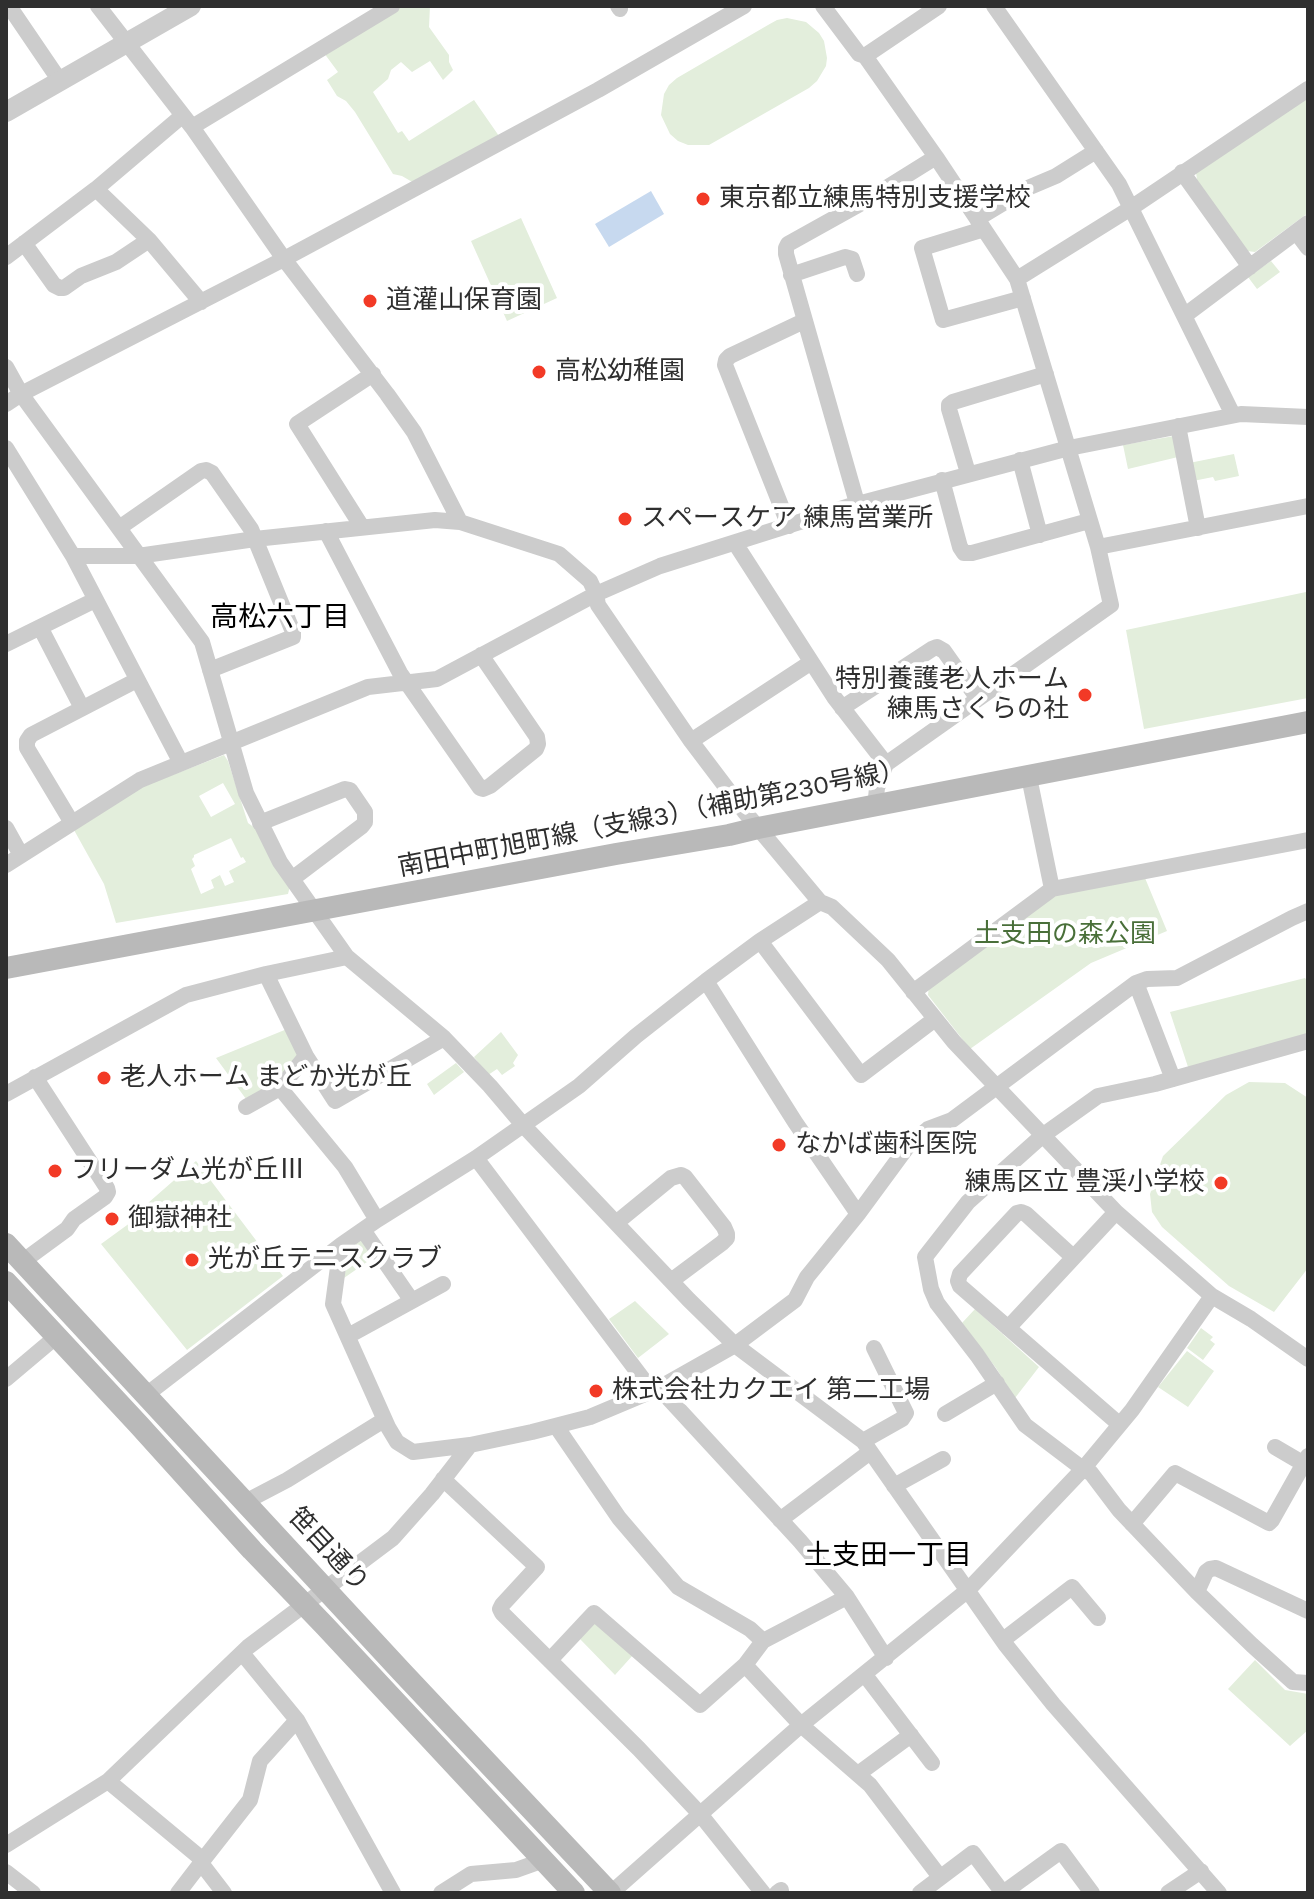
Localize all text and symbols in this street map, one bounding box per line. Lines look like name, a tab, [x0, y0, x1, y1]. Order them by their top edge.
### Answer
place label: 東京都立練馬特別支援学校	[719, 183, 1031, 215]
marker: 東京都立練馬特別支援学校	[694, 190, 712, 208]
place label: 道灌山保育園	[386, 285, 542, 317]
marker: 道灌山保育園	[361, 292, 379, 310]
place label: 高松幼稚園	[555, 356, 685, 388]
marker: 高松幼稚園	[530, 363, 548, 381]
place label: スペースケア 練馬営業所	[641, 503, 933, 535]
marker: スペースケア 練馬営業所	[616, 510, 634, 528]
district label: 高松六丁目	[210, 601, 350, 635]
place label: 特別養護老人ホーム 練馬さくらの社	[835, 664, 1069, 726]
marker: 特別養護老人ホーム 練馬さくらの社	[1076, 686, 1094, 704]
street label: 南田中町旭町線（支線3）（補助第230号線）	[396, 754, 908, 884]
park label: 土支田の森公園	[974, 919, 1156, 951]
place label: 老人ホーム まどか光が丘	[120, 1062, 412, 1094]
marker: 老人ホーム まどか光が丘	[95, 1069, 113, 1087]
place label: なかば歯科医院	[795, 1129, 977, 1161]
marker: なかば歯科医院	[770, 1136, 788, 1154]
place label: フリーダム光が丘Ⅲ	[71, 1155, 305, 1187]
marker: フリーダム光が丘Ⅲ	[46, 1162, 64, 1180]
place label: 練馬区立 豊渓小学校	[965, 1167, 1205, 1199]
marker: 練馬区立 豊渓小学校	[1212, 1174, 1230, 1192]
place label: 御嶽神社	[128, 1203, 232, 1235]
marker: 御嶽神社	[103, 1210, 121, 1228]
place label: 光が丘テニスクラブ	[208, 1244, 442, 1276]
marker: 光が丘テニスクラブ	[183, 1251, 201, 1269]
place label: 株式会社カクエイ 第二工場	[612, 1375, 930, 1407]
marker: 株式会社カクエイ 第二工場	[587, 1382, 605, 1400]
street label: 笹目通り	[281, 1501, 375, 1599]
district label: 土支田一丁目	[804, 1539, 972, 1573]

